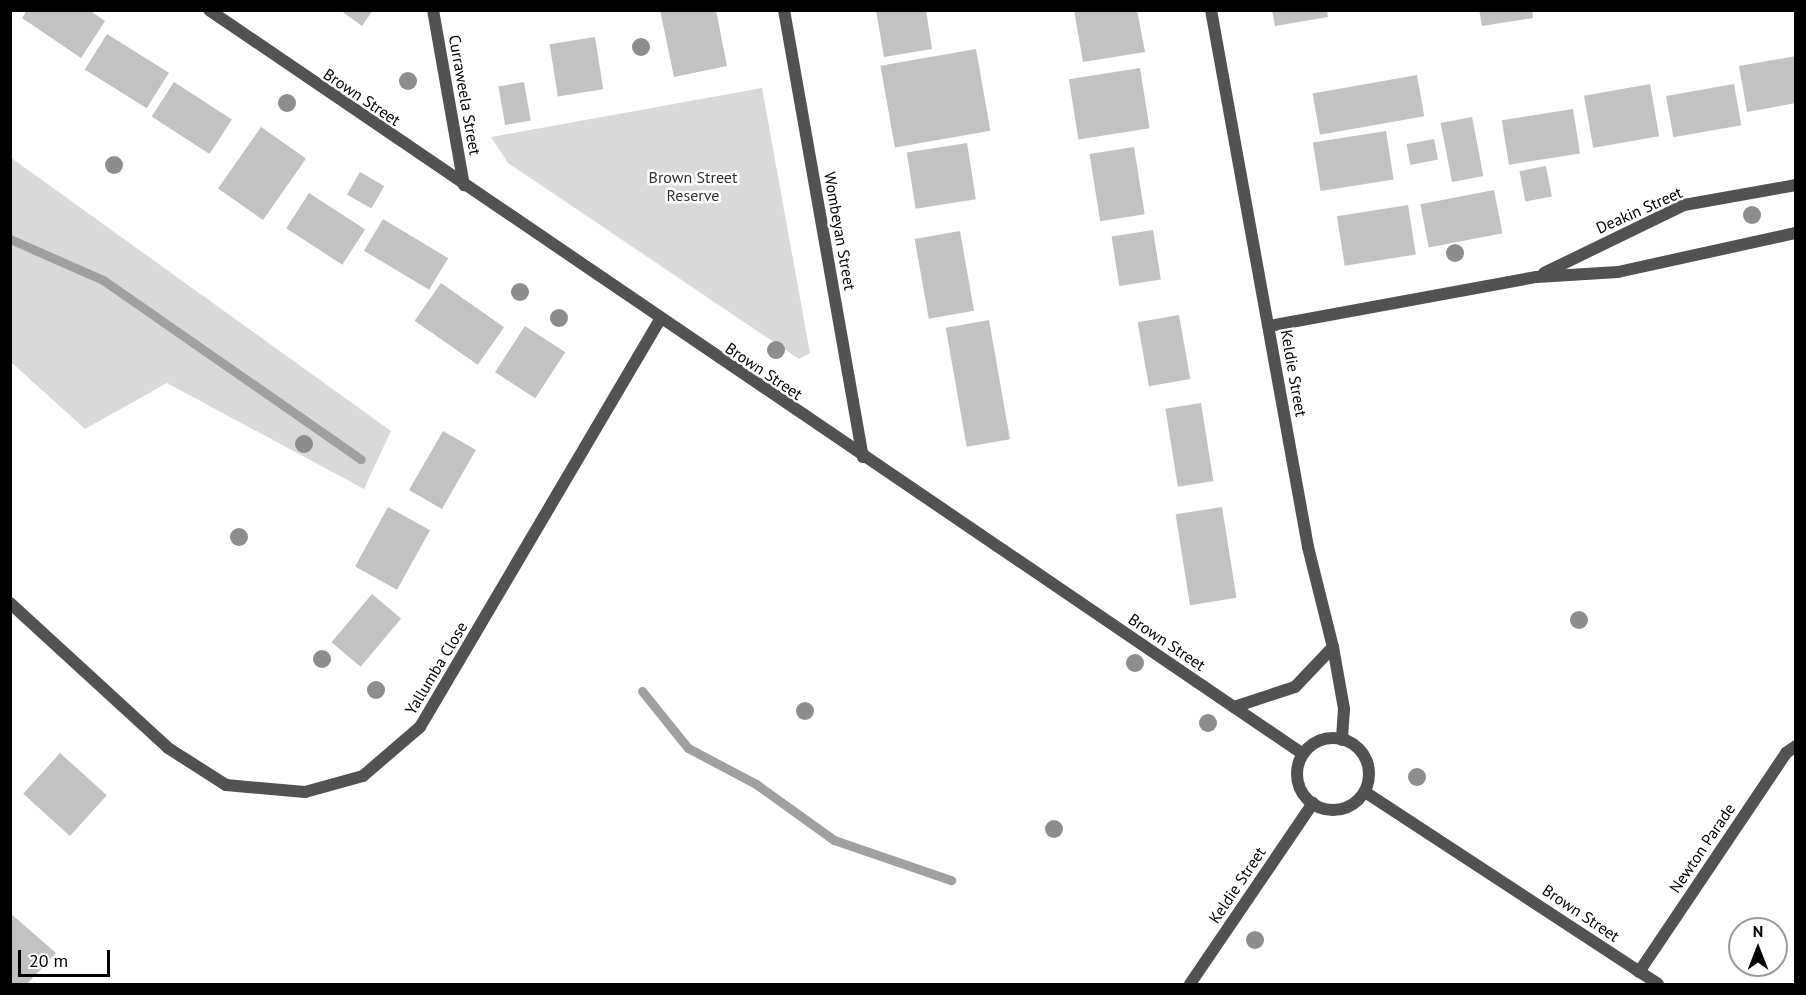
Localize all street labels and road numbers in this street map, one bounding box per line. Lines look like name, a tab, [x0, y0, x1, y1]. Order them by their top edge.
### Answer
street label: Curraweela Street	[445, 33, 485, 157]
street label: Brown Street	[320, 64, 404, 130]
street label: Wombeyan Street	[820, 170, 860, 292]
street label: Deakin Street	[1593, 182, 1685, 238]
street label: Keldie Street	[1277, 328, 1311, 418]
street label: Brown Street	[722, 338, 806, 404]
street label: Brown Street	[1125, 609, 1209, 675]
street label: Yallumba Close	[401, 618, 471, 718]
street label: Newton Parade	[1665, 800, 1739, 896]
street label: Keldie Street	[1204, 843, 1270, 927]
street label: Brown Street	[1539, 880, 1623, 946]

